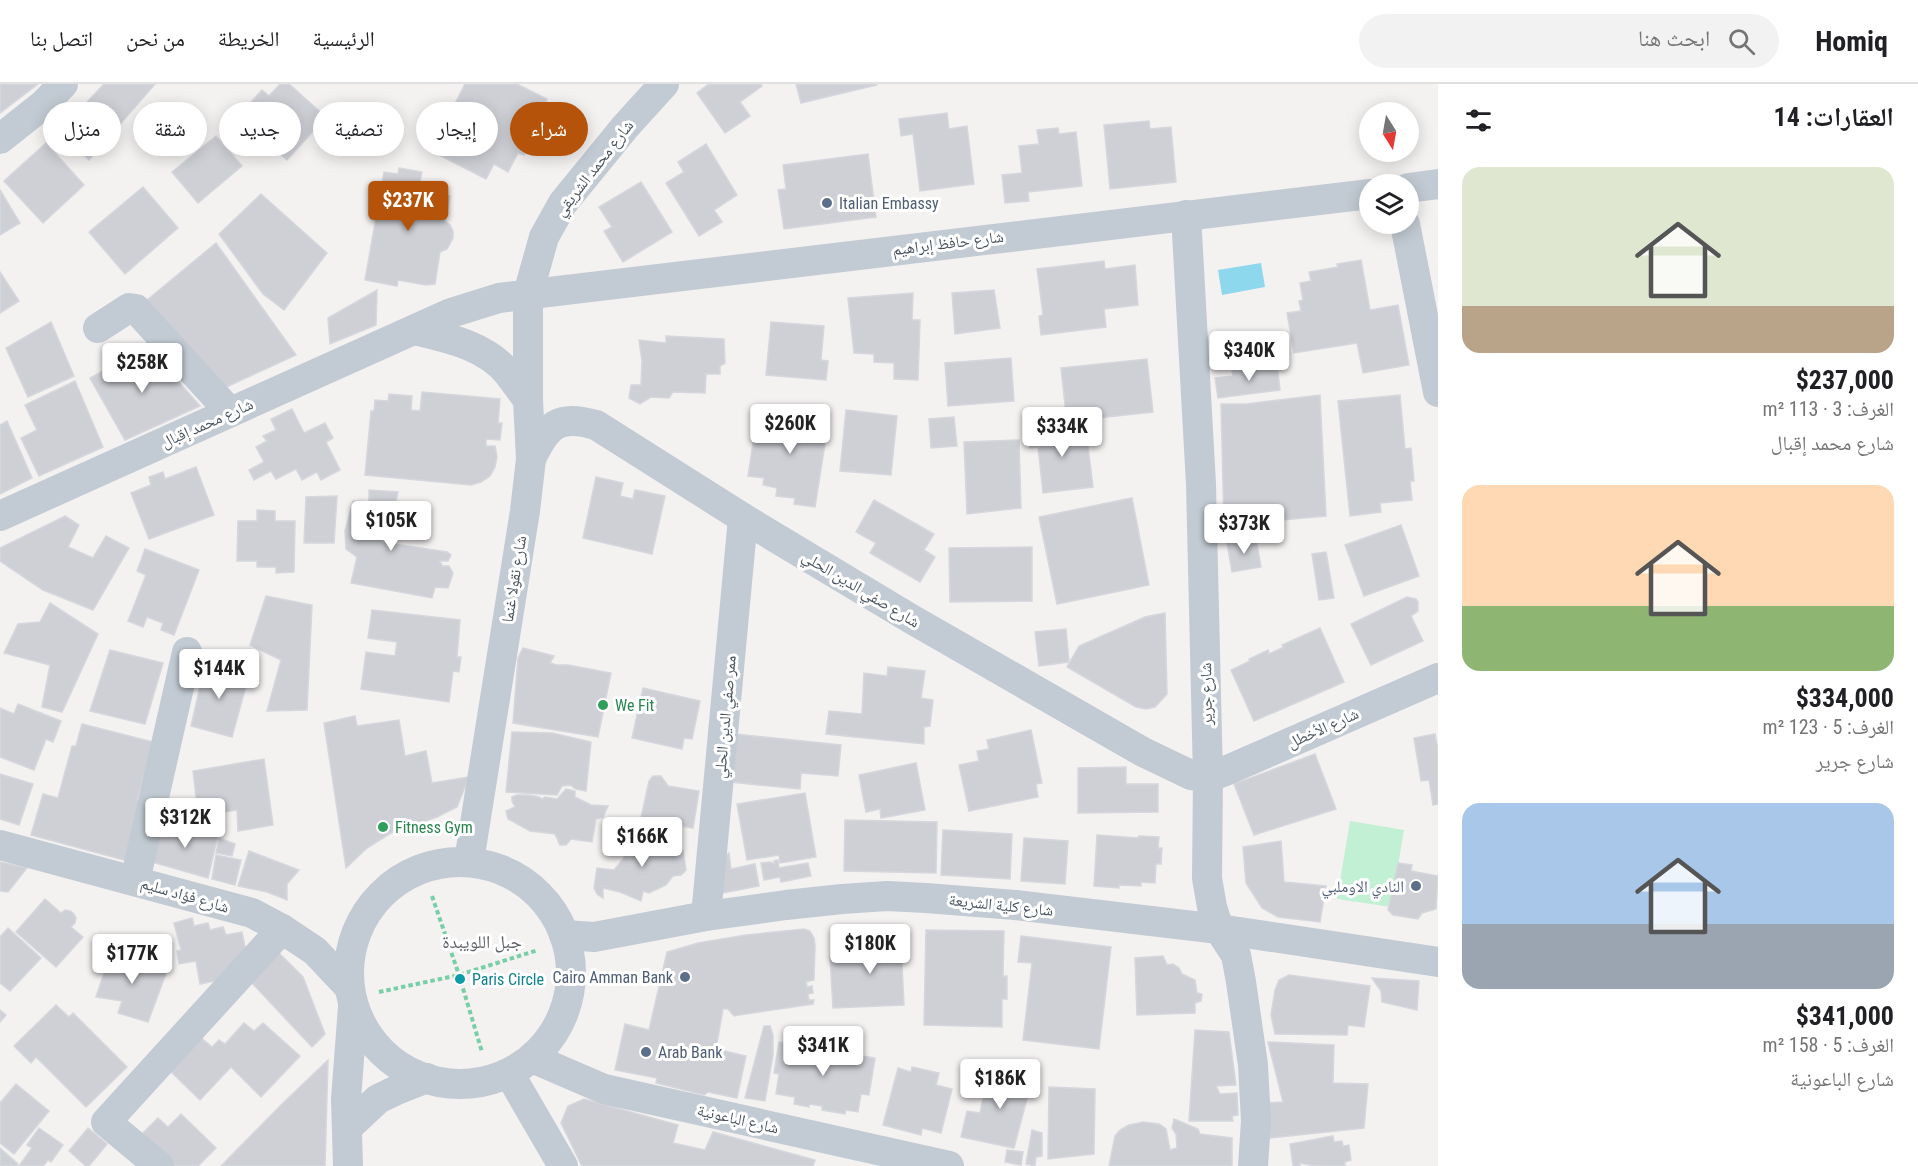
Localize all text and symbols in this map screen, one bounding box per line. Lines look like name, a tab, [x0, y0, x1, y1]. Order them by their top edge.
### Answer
search box	[1359, 14, 1779, 68]
icon: search	[1725, 25, 1758, 58]
text: Homiq	[1815, 25, 1888, 58]
text: ابحث هنا	[1638, 26, 1710, 51]
text: اتصل بنا	[30, 27, 93, 51]
text: من نحن	[126, 27, 185, 51]
text: الخريطة	[218, 27, 280, 51]
text: الرئيسية	[313, 27, 375, 51]
chip: منزل	[43, 102, 121, 156]
chip: شقة	[133, 102, 207, 156]
chip: جديد	[219, 102, 301, 156]
chip: تصفية	[313, 102, 404, 156]
chip: إيجار	[416, 102, 498, 156]
chip: شراء	[510, 102, 588, 156]
north arrow	[1359, 102, 1419, 162]
map controls	[1359, 102, 1419, 234]
text: العقارات: 14	[1774, 102, 1894, 132]
icon: filters	[1462, 104, 1495, 137]
street label: شارع محمد الشريقي	[551, 116, 640, 222]
button: layers	[1359, 174, 1419, 234]
pin: $237K	[366, 181, 450, 232]
text: $237K	[382, 188, 434, 212]
place label: Italian Embassy	[839, 194, 939, 213]
marker: Italian Embassy	[820, 196, 834, 210]
icon: home	[1624, 206, 1732, 314]
street label: شارع حافظ إبراهيم	[891, 227, 1005, 260]
pin: $340K	[1207, 331, 1291, 382]
text: $340K	[1223, 338, 1275, 362]
pin: $258K	[100, 343, 184, 394]
text: $258K	[116, 350, 168, 374]
text: $237,000	[1796, 365, 1894, 395]
street label: شارع محمد إقبال	[158, 394, 256, 453]
text: الغرف: 3 · 113 m²	[1763, 397, 1894, 421]
pin: $260K	[748, 404, 832, 455]
pin: $334K	[1020, 407, 1104, 458]
text: $260K	[764, 411, 816, 435]
text: $334K	[1036, 414, 1088, 438]
text: شارع محمد إقبال	[1771, 431, 1894, 455]
pin: $105K	[349, 501, 433, 552]
pin: $373K	[1202, 504, 1286, 555]
text: $105K	[365, 508, 417, 532]
text: $373K	[1218, 511, 1270, 535]
icon: home	[1624, 524, 1732, 632]
street label: شارع نقولا غنما	[498, 534, 531, 624]
street label: شارع صفي الدين الحلي	[797, 546, 923, 634]
pin: $144K	[177, 649, 261, 700]
street label: ممر صفي الدين الحلي	[710, 655, 743, 780]
text: $144K	[193, 656, 245, 680]
street label: شارع جرير	[1196, 662, 1217, 727]
text: $334,000	[1796, 683, 1894, 713]
place label: We Fit	[615, 696, 654, 715]
marker: We Fit	[596, 698, 610, 712]
street label: شارع الأخطل	[1284, 704, 1362, 753]
text: الغرف: 5 · 123 m²	[1763, 715, 1894, 739]
text: شارع جرير	[1816, 749, 1894, 773]
pin: $312K	[143, 798, 227, 849]
text: $312K	[159, 805, 211, 829]
pin: $166K	[600, 817, 684, 868]
place label: Fitness Gym	[395, 818, 473, 837]
marker: Fitness Gym	[376, 820, 390, 834]
text: $166K	[616, 824, 668, 848]
icon: home	[1624, 842, 1732, 950]
street label: شارع فؤاد سليم	[138, 873, 231, 918]
place label: النادي الاوملبي	[1321, 877, 1404, 899]
marker: النادي الاوملبي	[1409, 879, 1423, 893]
street label: شارع كلية الشريعة	[948, 890, 1054, 921]
pin: $180K	[828, 924, 912, 975]
district label: جبل اللويبدة	[442, 931, 522, 953]
text: $180K	[844, 931, 896, 955]
pin: $177K	[90, 934, 174, 985]
text: $177K	[106, 941, 158, 965]
place label: Cairo Amman Bank	[552, 968, 674, 987]
place label: Paris Circle	[472, 970, 544, 989]
marker: Cairo Amman Bank	[678, 970, 692, 984]
marker: Paris Circle	[453, 972, 467, 986]
text: $341,000	[1796, 1001, 1894, 1031]
pin: $341K	[781, 1026, 865, 1077]
text: $341K	[797, 1033, 849, 1057]
text: الغرف: 5 · 158 m²	[1763, 1033, 1894, 1057]
place label: Arab Bank	[658, 1043, 723, 1062]
marker: Arab Bank	[639, 1045, 653, 1059]
pin: $186K	[958, 1059, 1042, 1110]
text: $186K	[974, 1066, 1026, 1090]
text: شارع الباعونية	[1790, 1067, 1894, 1091]
street label: شارع الباعونية	[695, 1100, 781, 1139]

